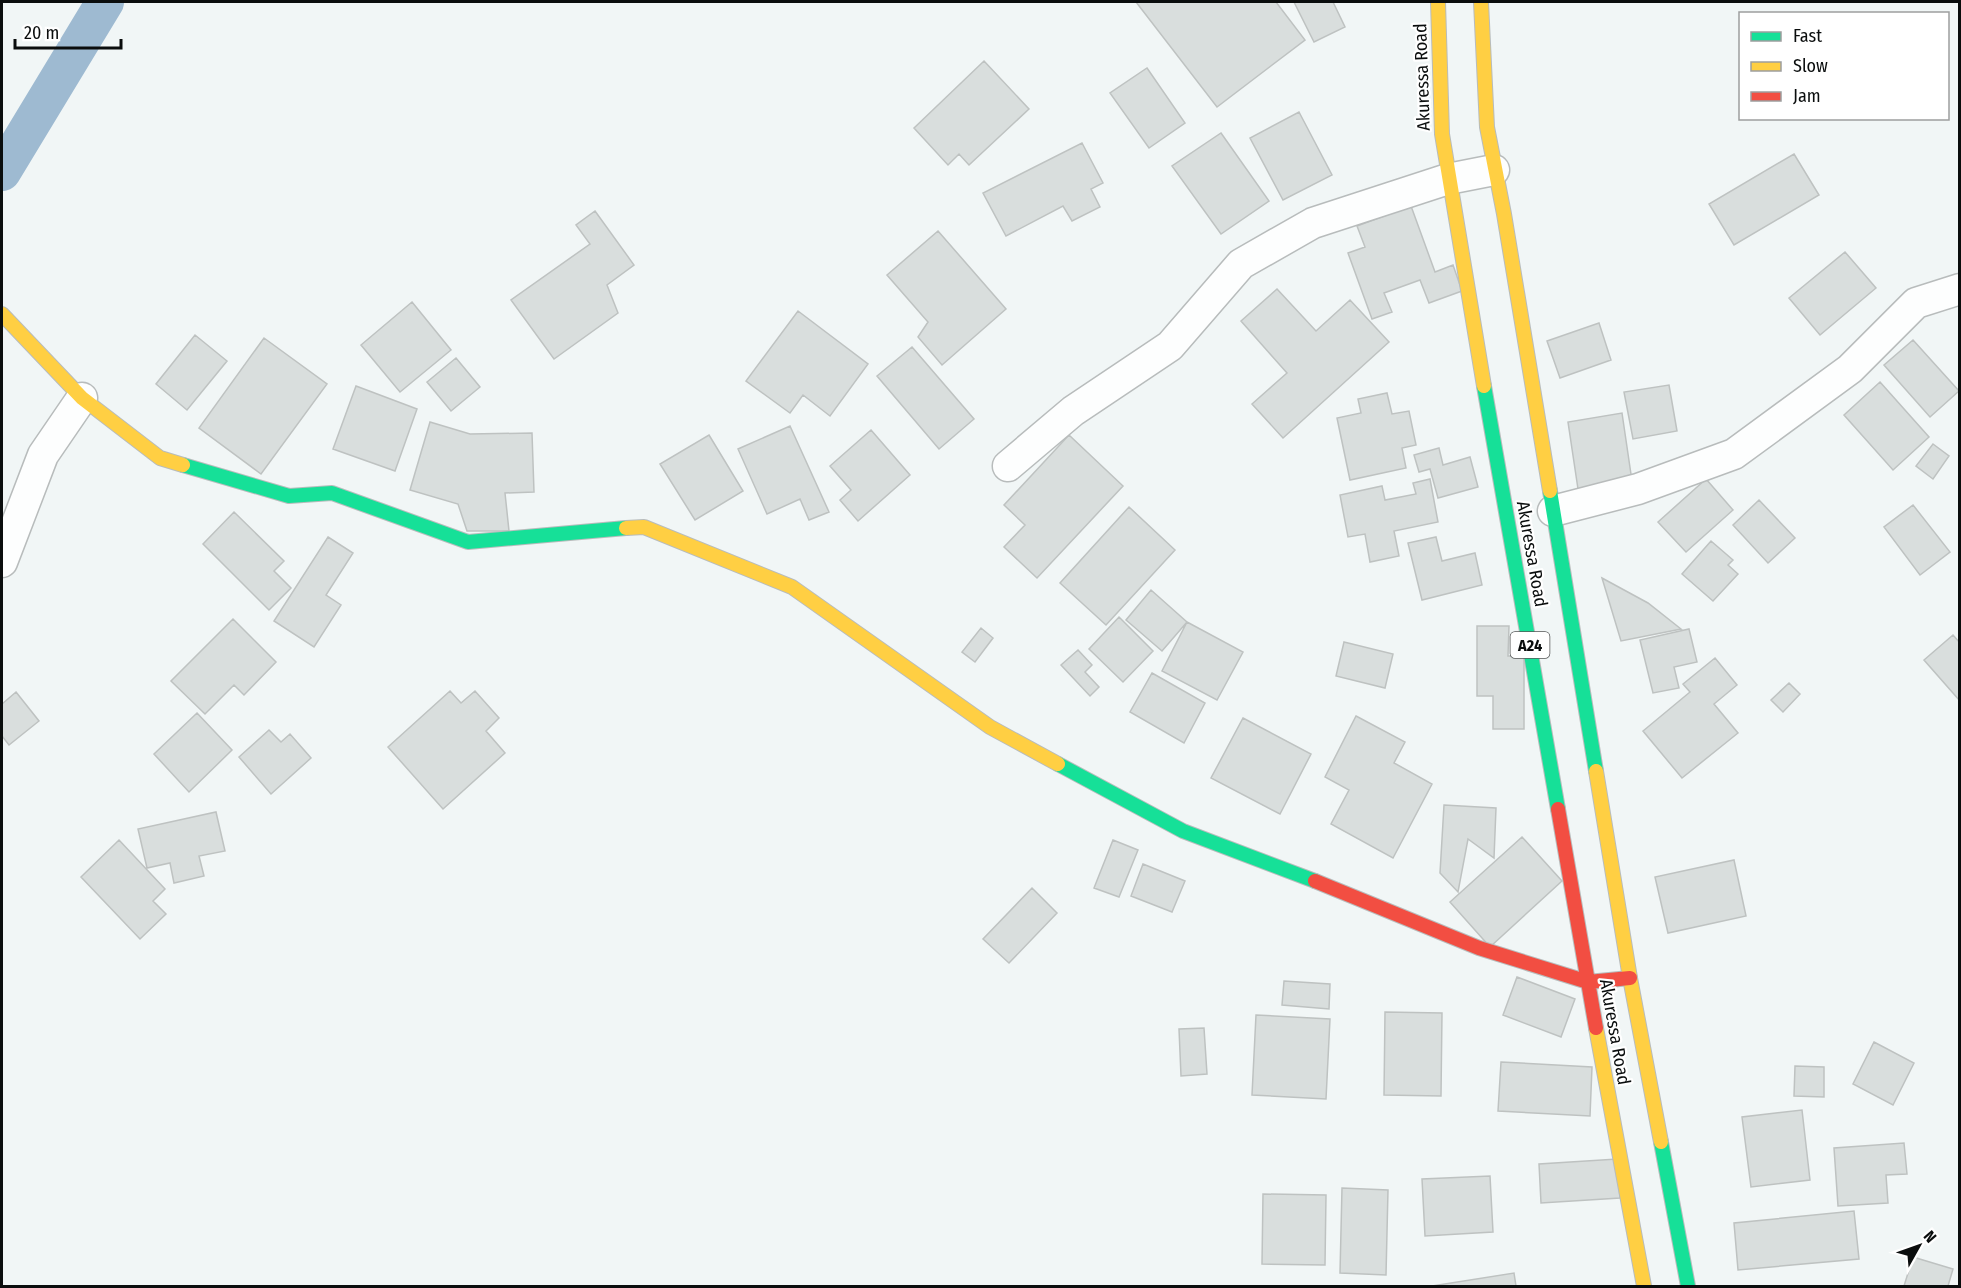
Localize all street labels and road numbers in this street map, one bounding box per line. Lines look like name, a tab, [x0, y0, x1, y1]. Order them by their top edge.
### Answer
street label: Akuressa Road	[1409, 23, 1435, 131]
street label: Akuressa Road	[1512, 499, 1552, 609]
road number: A24	[1510, 632, 1550, 658]
street label: Akuressa Road	[1595, 977, 1635, 1087]

